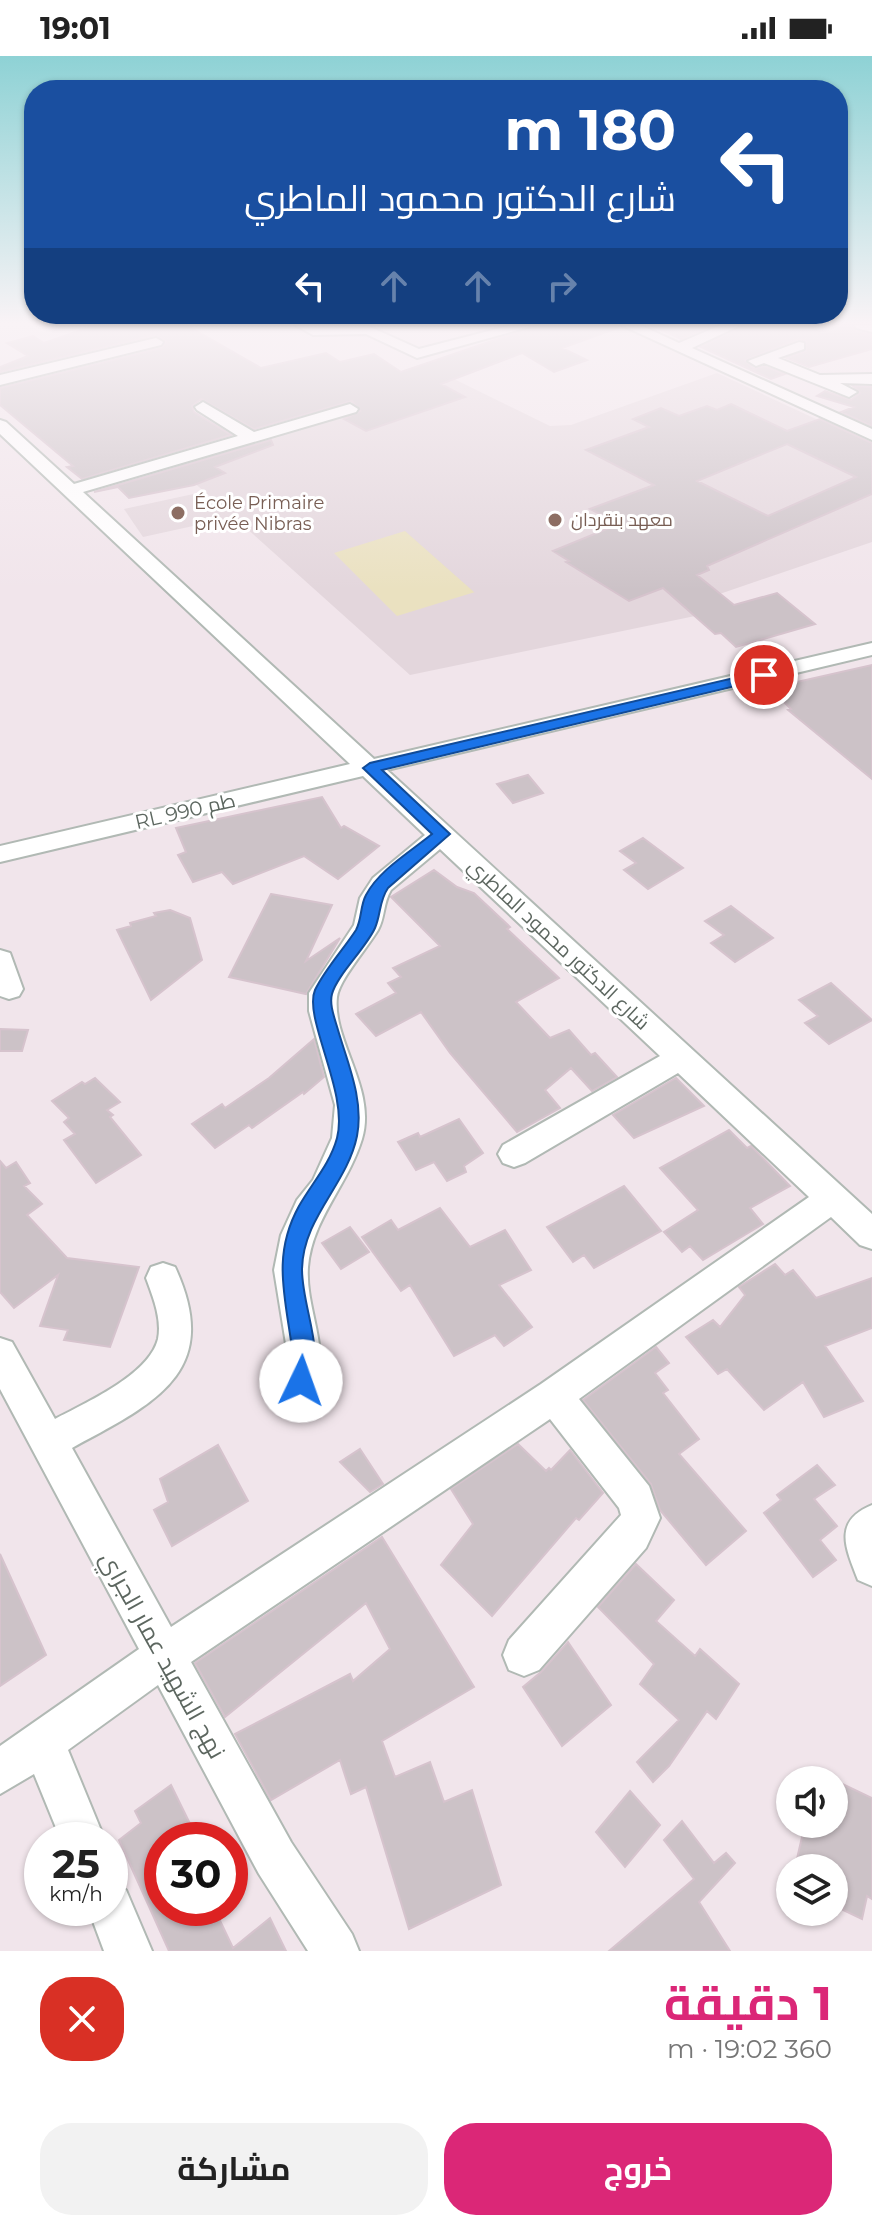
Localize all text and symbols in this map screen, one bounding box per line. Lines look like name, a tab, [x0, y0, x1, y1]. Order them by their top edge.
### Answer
text: 19:01	[40, 10, 111, 47]
text: 180 m	[504, 96, 676, 164]
icon: left	[704, 112, 808, 216]
text: شارع الدكتور محمود الماطري	[244, 176, 676, 220]
icon: left	[288, 264, 332, 308]
icon: ahead	[372, 264, 416, 308]
icon: ahead	[456, 264, 500, 308]
icon: right	[540, 264, 584, 308]
place label: École Primaire privée Nibras	[194, 492, 325, 535]
marker: École Primaire privée Nibras	[169, 504, 187, 522]
place label: معهد بنقردان	[571, 509, 673, 531]
marker: معهد بنقردان	[546, 511, 564, 529]
pin	[730, 641, 798, 709]
icon: arrive	[742, 653, 786, 697]
street label: RL طم 990	[132, 788, 238, 836]
street label: شارع الدكتور محمود الماطري	[460, 853, 655, 1038]
position arrow	[259, 1339, 343, 1423]
street label: نهج الشهيد عمار الجراي	[91, 1546, 232, 1765]
map controls	[776, 1766, 848, 1926]
button: sound	[776, 1766, 848, 1838]
speed limit sign: 30	[144, 1822, 248, 1926]
text: 25	[52, 1839, 100, 1888]
button: layers	[776, 1854, 848, 1926]
text: km/h	[49, 1882, 103, 1906]
text: 1 دقيقة	[664, 1974, 832, 2032]
button: close	[40, 1977, 124, 2061]
text: 360 m · 19:02	[667, 2033, 832, 2065]
button: مشاركة	[40, 2123, 428, 2215]
button: خروج	[444, 2123, 832, 2215]

